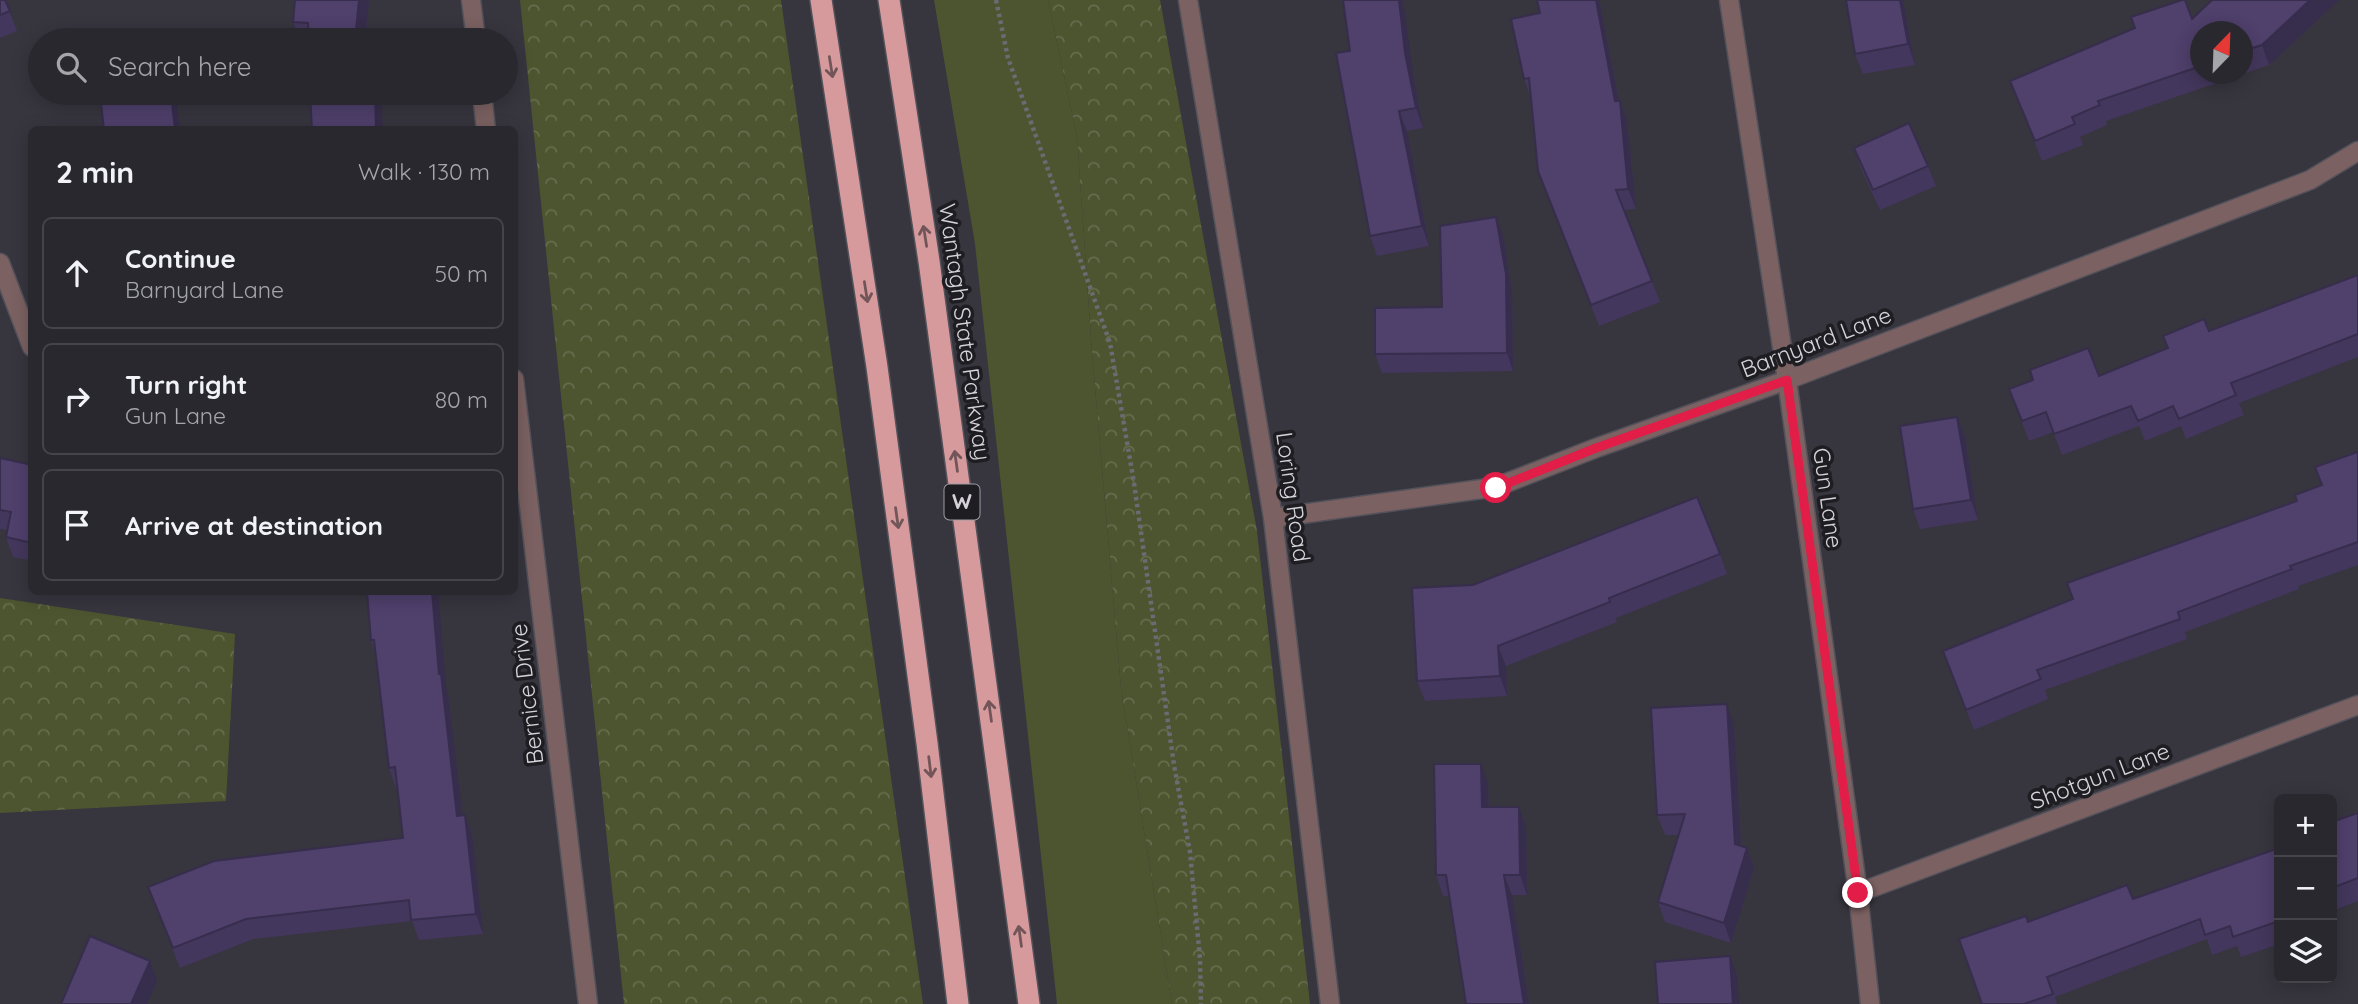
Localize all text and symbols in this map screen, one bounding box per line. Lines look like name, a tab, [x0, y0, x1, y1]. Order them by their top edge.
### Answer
north arrow	[2190, 21, 2253, 84]
search box	[28, 28, 518, 105]
icon: search	[52, 48, 90, 86]
text: Search here	[108, 50, 252, 83]
one-way arrow	[825, 56, 838, 78]
text: 2 min	[56, 153, 134, 191]
text: Walk · 130 m	[358, 157, 490, 186]
street label: Wantagh State Parkway	[933, 201, 998, 462]
one-way arrow	[918, 225, 931, 248]
text: Continue	[125, 242, 236, 275]
icon: ahead	[58, 254, 96, 292]
text: 50 m	[435, 259, 488, 288]
text: Barnyard Lane	[125, 275, 284, 304]
one-way arrow	[859, 280, 872, 303]
street label: Barnyard Lane	[1736, 300, 1895, 384]
text: Turn right	[125, 368, 247, 401]
icon: right	[58, 380, 96, 418]
text: 80 m	[435, 385, 488, 414]
text: Gun Lane	[125, 401, 226, 430]
street label: Loring Road	[1270, 430, 1317, 564]
street label: Gun Lane	[1807, 446, 1850, 550]
one-way arrow	[950, 450, 963, 473]
route start	[1480, 472, 1511, 503]
road number: W	[944, 484, 979, 520]
icon: arrive	[58, 506, 96, 544]
one-way arrow	[891, 506, 904, 528]
text: Arrive at destination	[125, 509, 383, 542]
street label: Bernice Drive	[503, 622, 550, 766]
one-way arrow	[983, 700, 996, 723]
street label: Shotgun Lane	[2026, 736, 2174, 815]
one-way arrow	[924, 756, 937, 778]
map controls	[2274, 794, 2337, 983]
button: +	[2274, 794, 2337, 857]
button: −	[2274, 857, 2337, 920]
route end	[1842, 877, 1873, 908]
button: layers	[2274, 920, 2337, 983]
one-way arrow	[1014, 926, 1027, 948]

